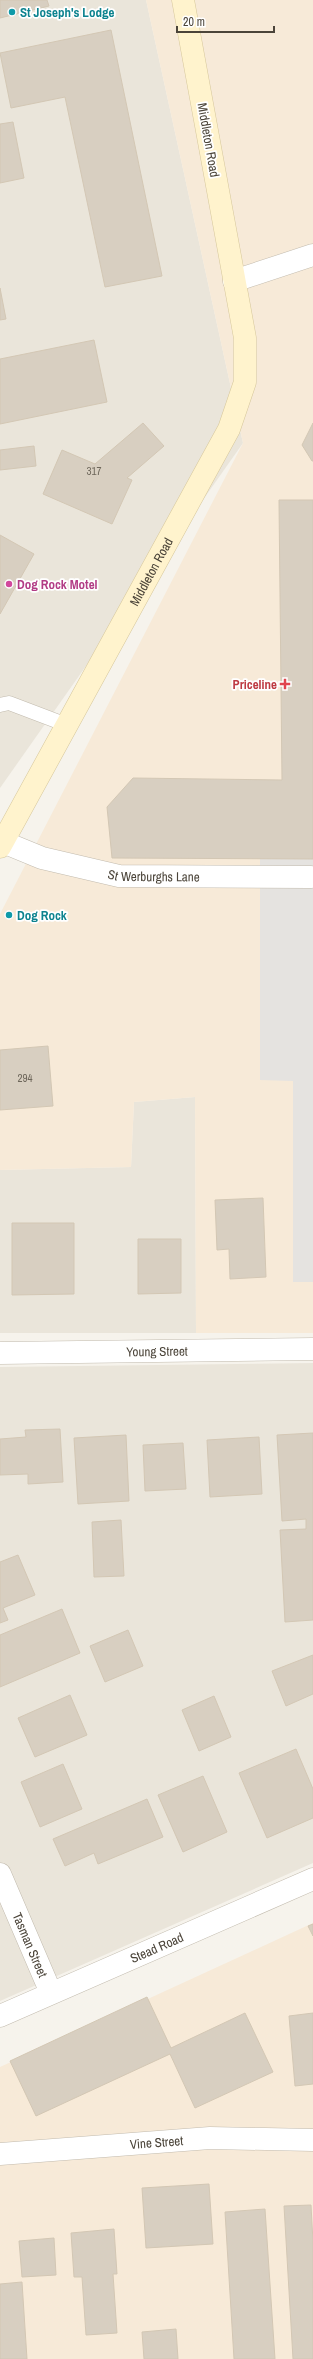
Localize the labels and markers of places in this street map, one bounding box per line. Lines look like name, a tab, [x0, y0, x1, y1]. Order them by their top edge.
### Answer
place label: St Joseph's Lodge	[20, 4, 114, 21]
marker: St Joseph's Lodge	[7, 7, 17, 17]
place label: Dog Rock Motel	[17, 576, 98, 593]
marker: Dog Rock Motel	[4, 579, 14, 589]
place label: Priceline	[233, 676, 277, 693]
marker: Priceline	[280, 679, 290, 689]
place label: Dog Rock	[17, 907, 67, 924]
marker: Dog Rock	[4, 910, 14, 920]

